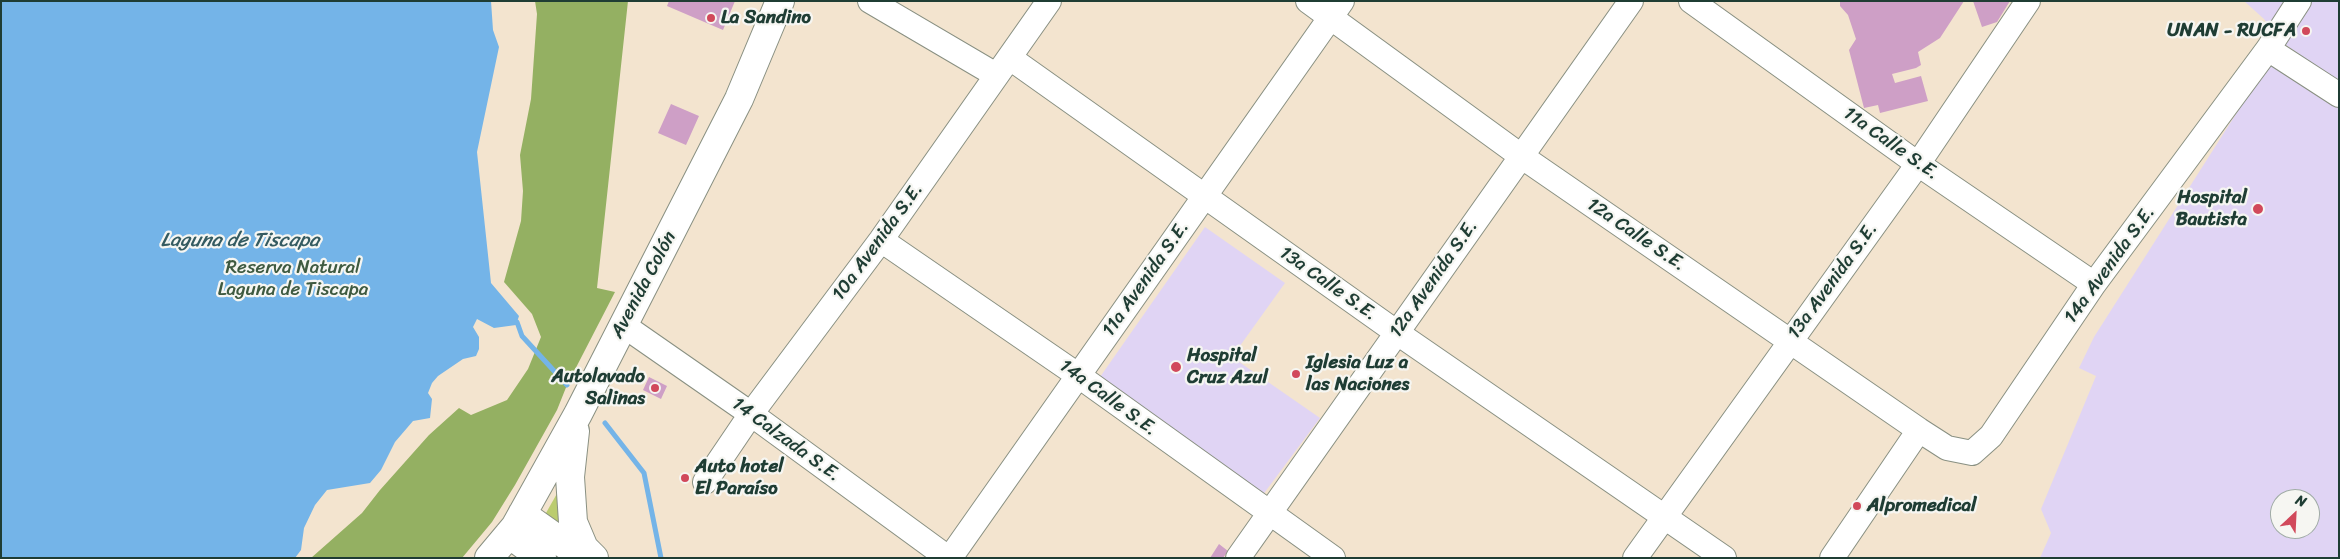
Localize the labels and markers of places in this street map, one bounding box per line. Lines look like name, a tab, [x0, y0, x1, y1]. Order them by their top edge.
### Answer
place label: La Sandino	[721, 7, 811, 29]
marker: La Sandino	[705, 12, 717, 24]
place label: UNAN - RUCFA	[2167, 20, 2296, 42]
marker: UNAN - RUCFA	[2300, 25, 2312, 37]
place label: Hospital Bautista	[2176, 187, 2247, 231]
marker: Hospital Bautista	[2251, 202, 2265, 216]
place label: Hospital Cruz Azul	[1187, 345, 1268, 389]
place label: Iglesia Luz a las Naciones	[1306, 352, 1409, 396]
marker: Hospital Cruz Azul	[1169, 360, 1183, 374]
place label: Autolavado Salinas	[551, 366, 645, 410]
marker: Iglesia Luz a las Naciones	[1290, 368, 1302, 380]
marker: Autolavado Salinas	[649, 382, 661, 394]
place label: Auto hotel El Paraíso	[695, 456, 784, 500]
marker: Auto hotel El Paraíso	[679, 472, 691, 484]
place label: Alpromedical	[1867, 495, 1976, 517]
marker: Alpromedical	[1851, 500, 1863, 512]

